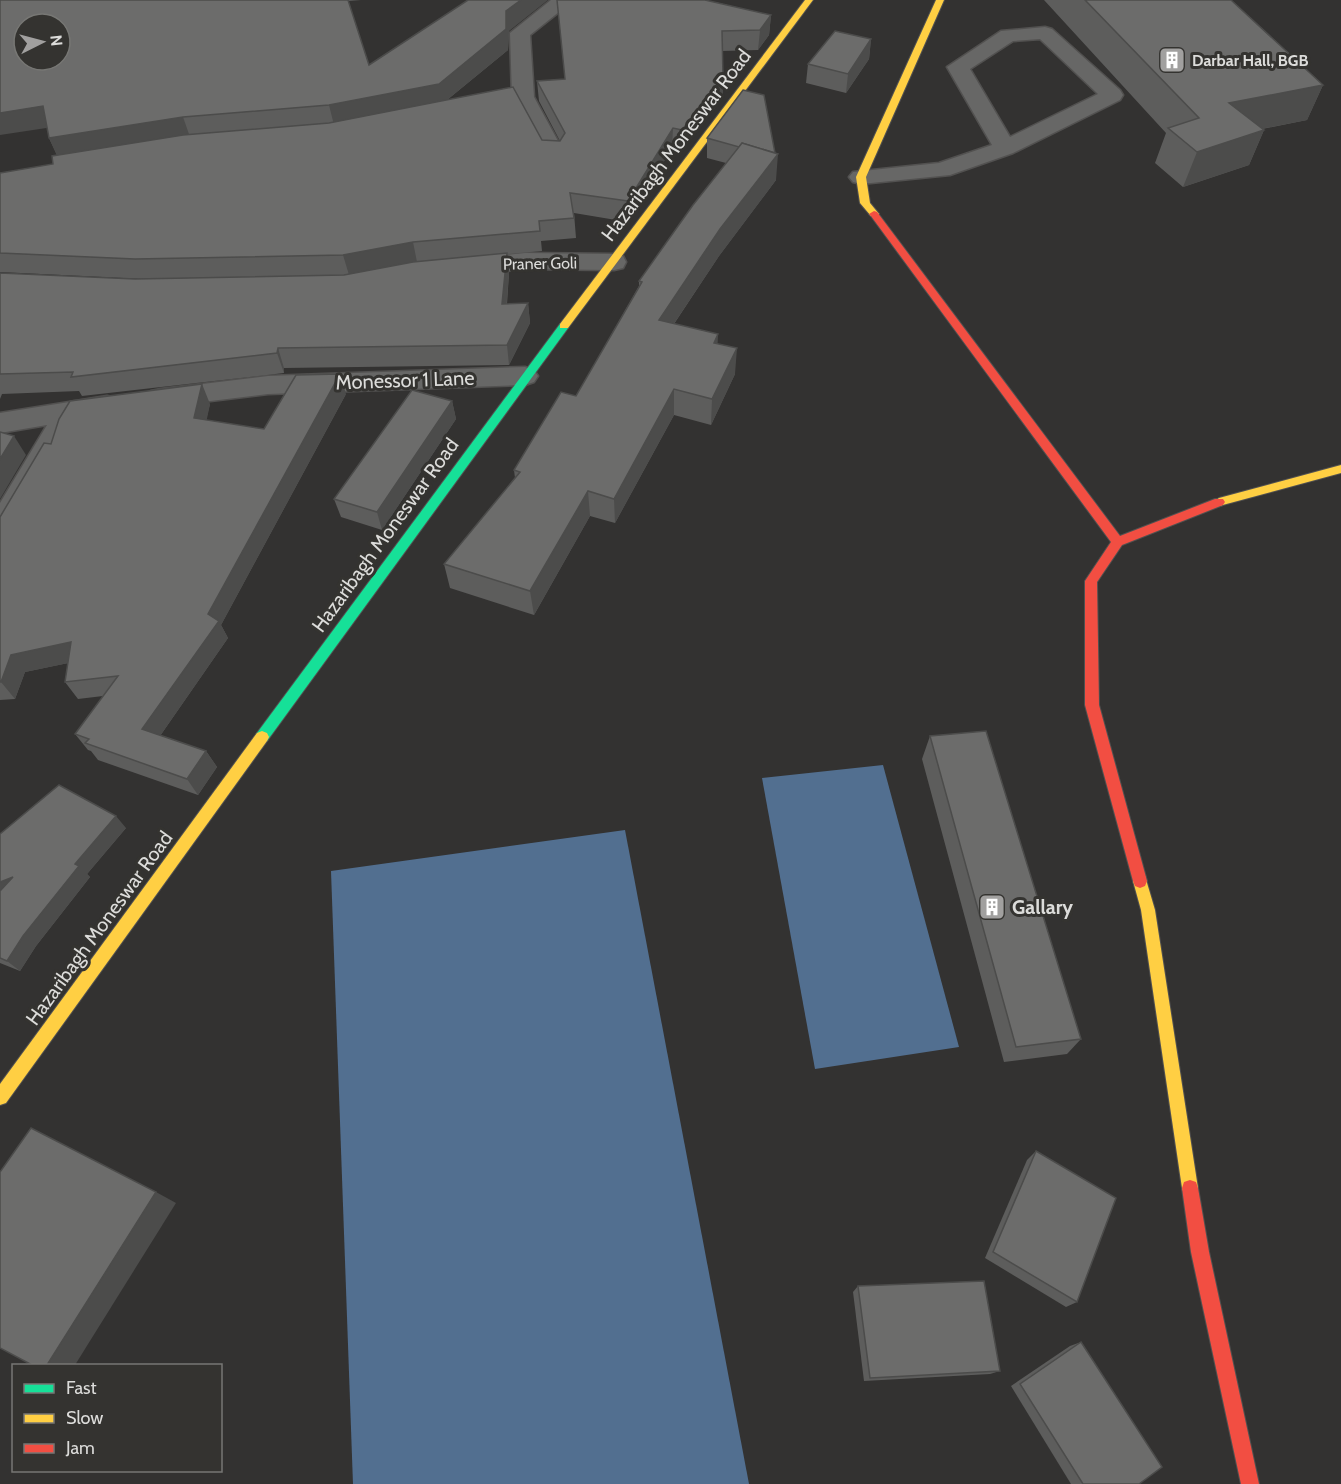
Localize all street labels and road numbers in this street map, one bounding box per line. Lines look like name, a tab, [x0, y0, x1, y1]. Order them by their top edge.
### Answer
street label: Hazaribagh Moneswar Road	[596, 44, 756, 246]
street label: Praner Goli	[503, 253, 577, 274]
street label: Monessor 1 Lane	[335, 366, 475, 394]
street label: Hazaribagh Moneswar Road	[307, 433, 463, 637]
street label: Hazaribagh Moneswar Road	[21, 826, 177, 1030]

